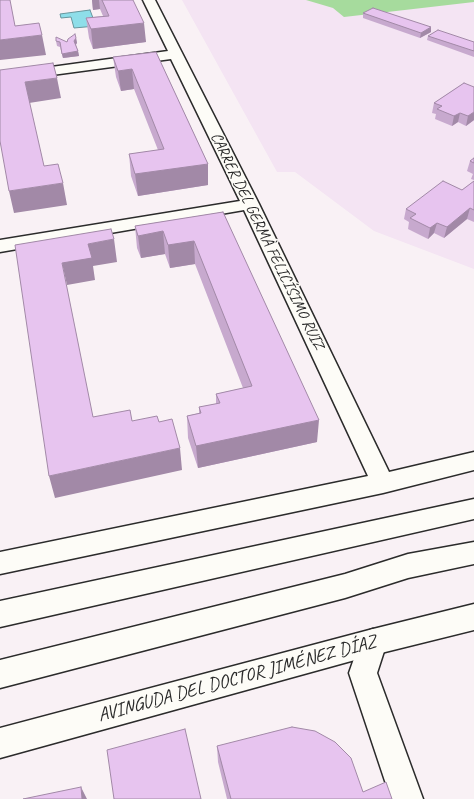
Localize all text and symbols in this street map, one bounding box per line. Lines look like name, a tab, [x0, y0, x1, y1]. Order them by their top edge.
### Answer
street label: CARRER DEL GERMÀ FELICÍSIMO RUIZ	[206, 129, 328, 353]
street label: AVINGUDA DEL DOCTOR JIMÉNEZ DÍAZ	[95, 631, 379, 727]

